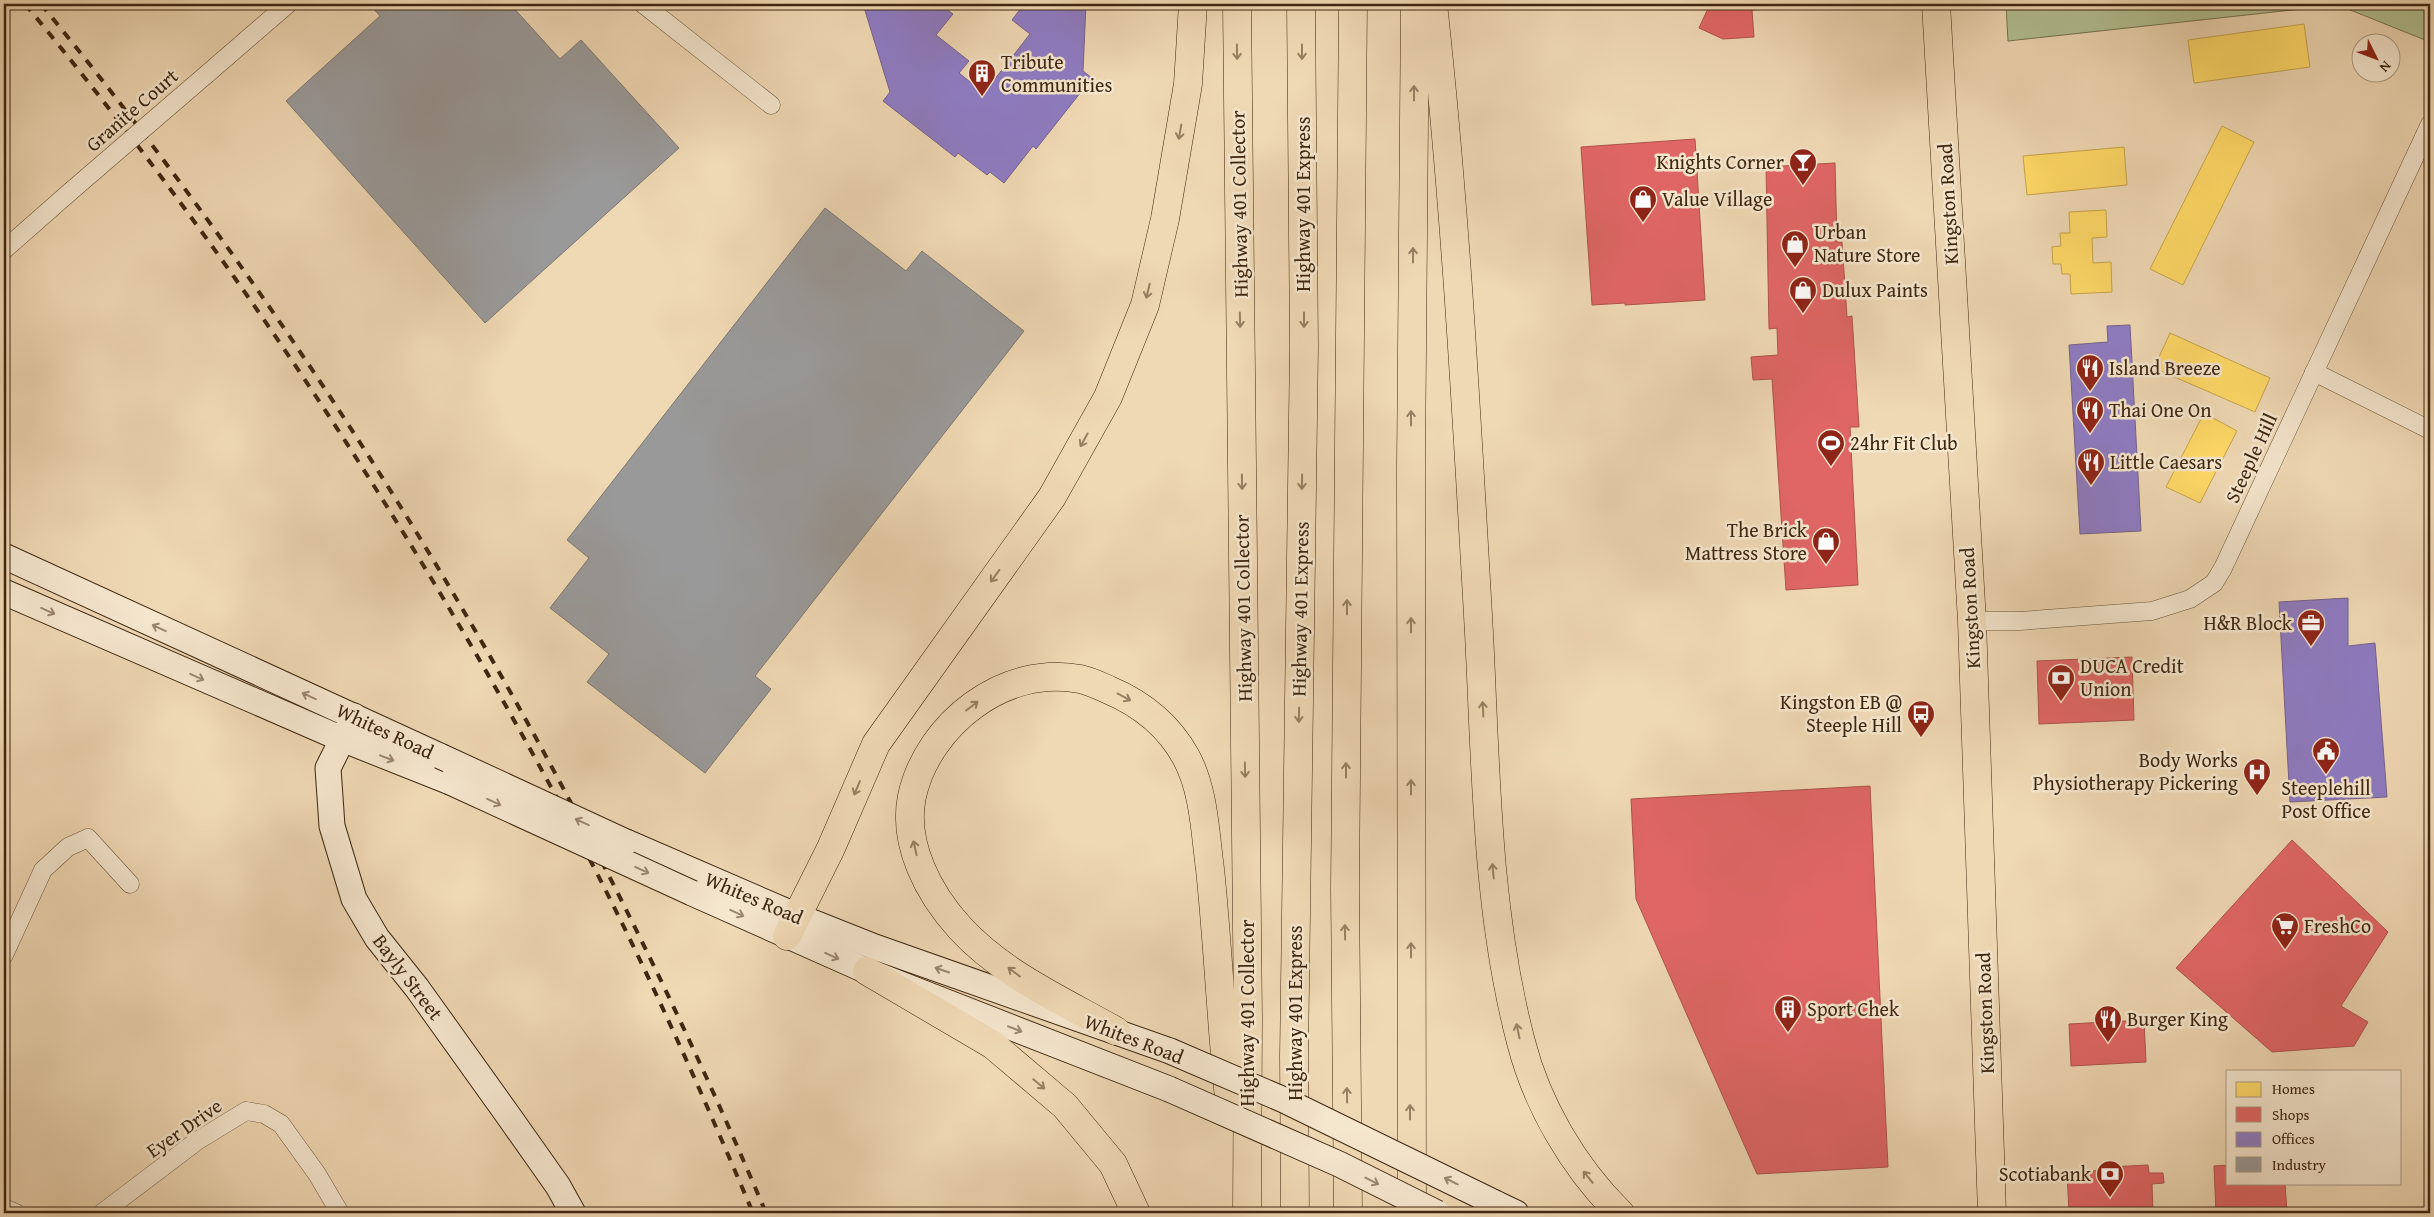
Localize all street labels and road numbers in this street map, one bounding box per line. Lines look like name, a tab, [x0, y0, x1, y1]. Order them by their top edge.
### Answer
street label: Granite Court	[79, 61, 184, 158]
street label: Highway 401 Collector	[1222, 110, 1255, 298]
street label: Highway 401 Express	[1288, 116, 1317, 292]
street label: Kingston Road	[1930, 142, 1965, 265]
street label: Steeple Hill	[2217, 408, 2284, 507]
street label: Highway 401 Collector	[1226, 514, 1259, 702]
street label: Highway 401 Express	[1283, 521, 1316, 697]
street label: Kingston Road	[1952, 546, 1987, 669]
street label: Whites Road	[332, 695, 439, 766]
street label: Whites Road	[700, 864, 808, 931]
street label: Highway 401 Collector	[1232, 919, 1261, 1107]
street label: Highway 401 Express	[1280, 925, 1309, 1101]
street label: Bayly Street	[366, 928, 450, 1026]
street label: Kingston Road	[1968, 952, 2001, 1074]
street label: Whites Road	[1080, 1006, 1188, 1071]
street label: Eyer Drive	[140, 1091, 227, 1164]

